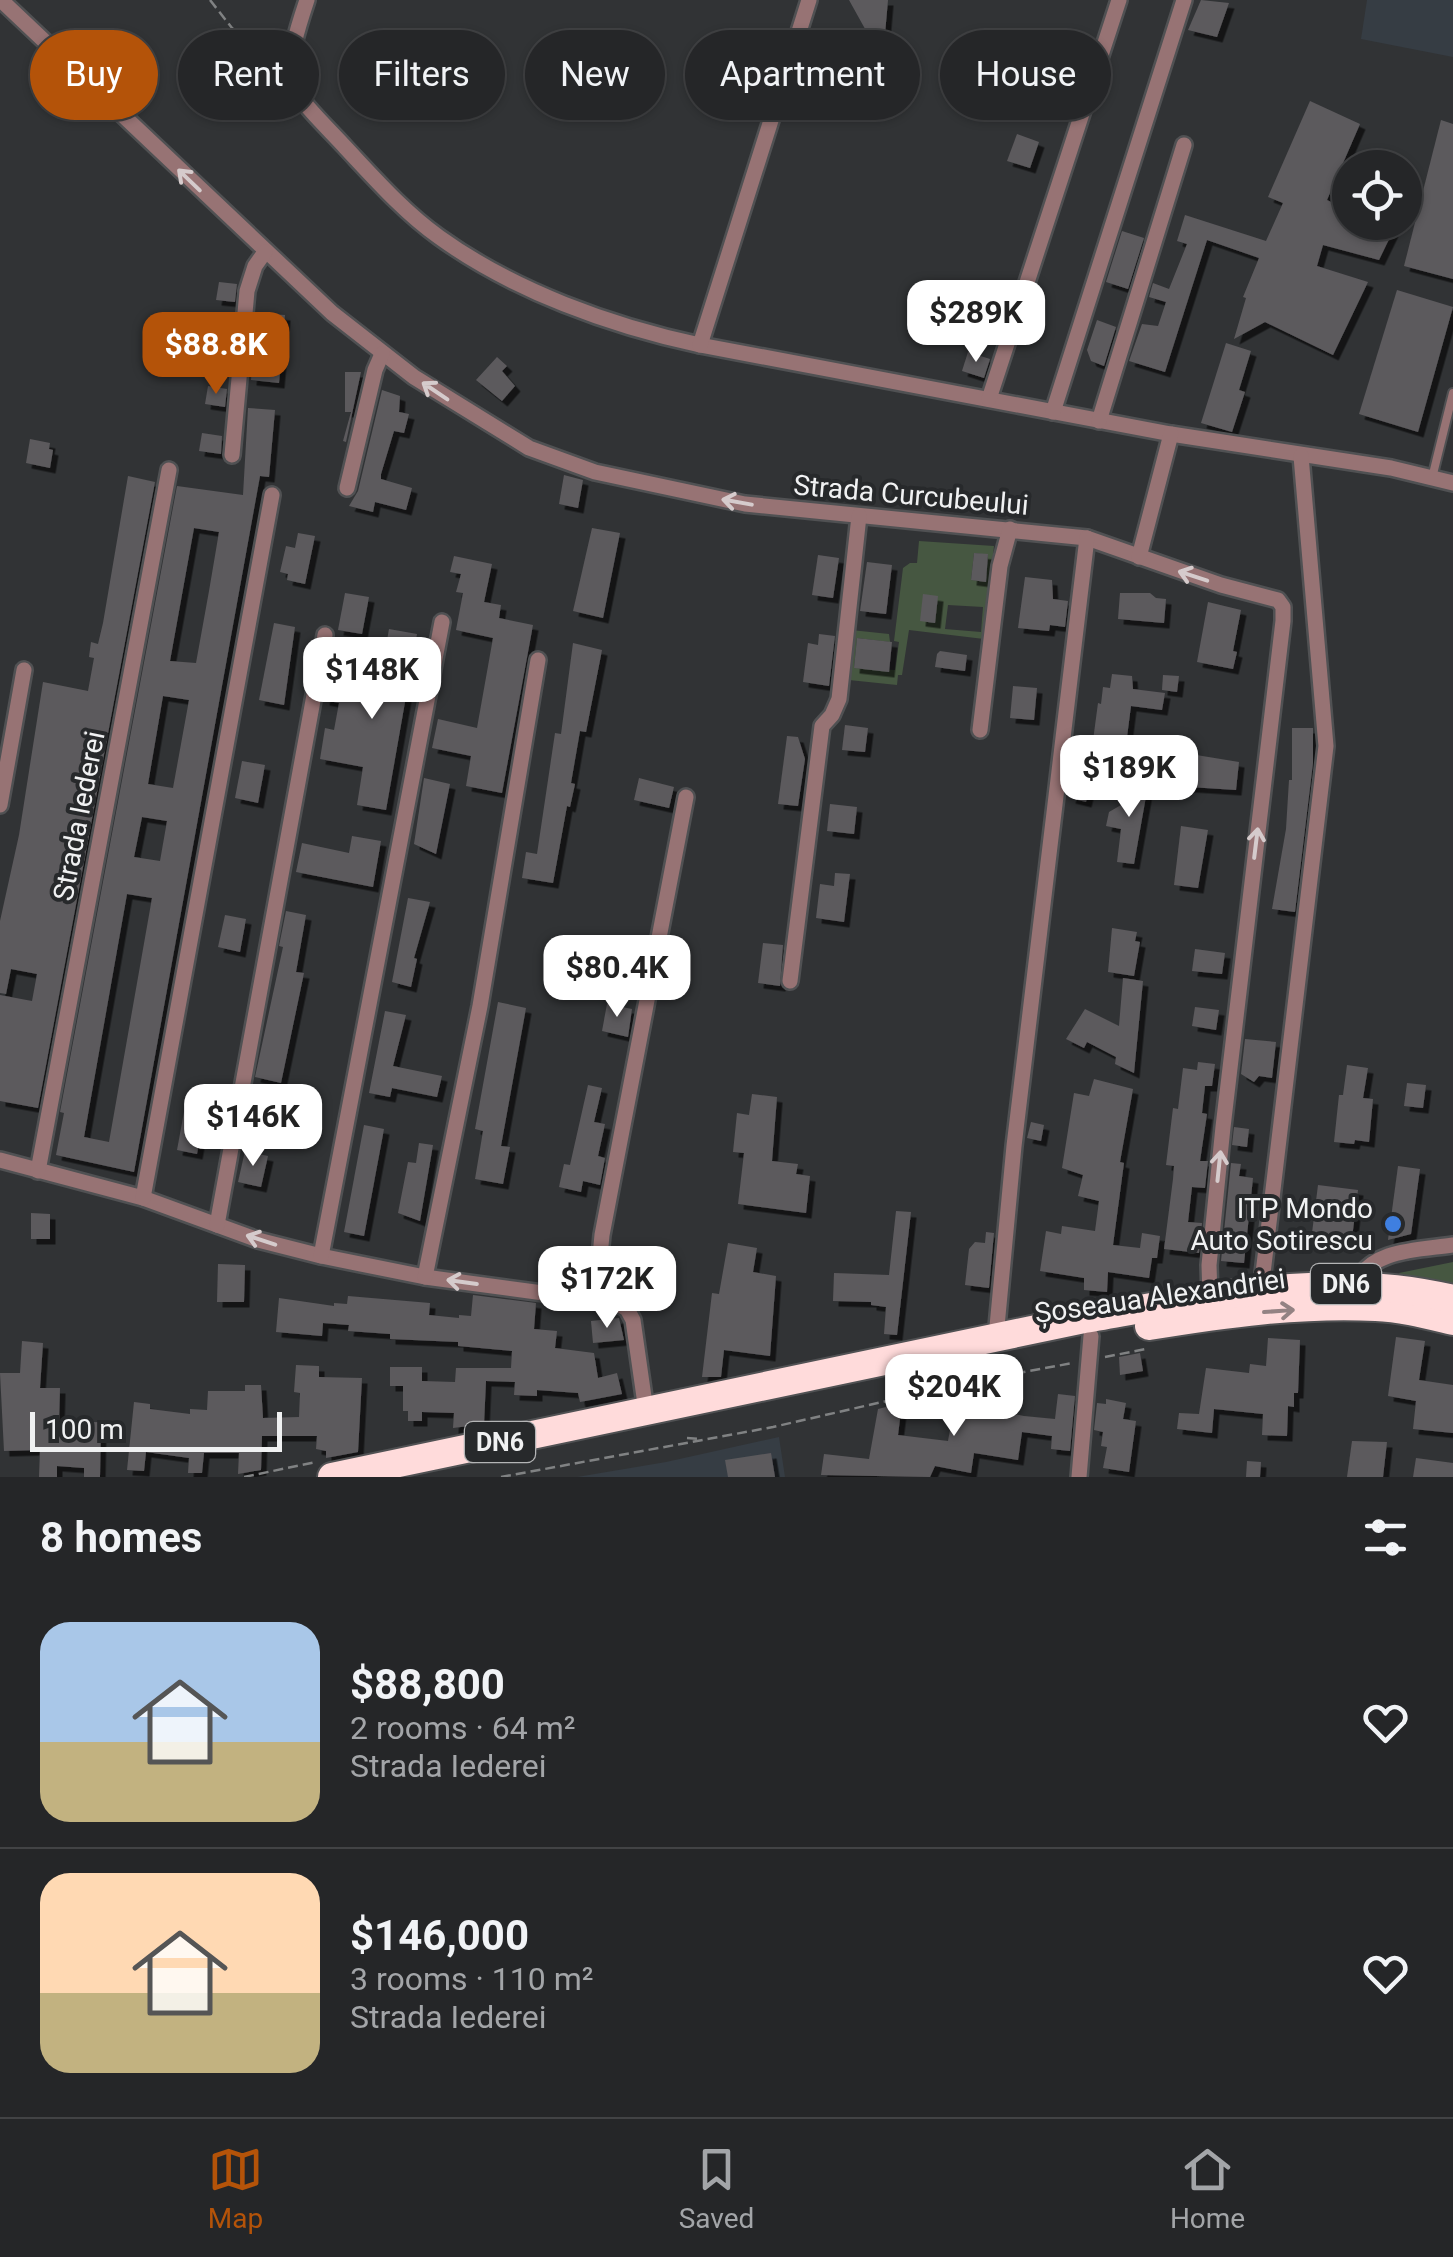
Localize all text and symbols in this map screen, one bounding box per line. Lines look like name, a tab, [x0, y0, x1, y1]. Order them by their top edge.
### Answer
chip: Buy	[30, 30, 158, 120]
chip: Rent	[178, 30, 319, 120]
chip: Filters	[339, 30, 505, 120]
chip: New	[525, 30, 665, 120]
chip: Apartment	[685, 30, 920, 120]
chip: House	[940, 30, 1111, 120]
map controls	[1332, 150, 1422, 240]
button: locate	[1332, 150, 1422, 240]
one-way arrow	[177, 169, 202, 192]
pin: $289K	[906, 280, 1046, 365]
text: $289K	[929, 293, 1023, 331]
pin: $88.8K	[135, 312, 297, 397]
text: $88.8K	[164, 325, 268, 363]
one-way arrow	[422, 381, 450, 402]
street label: Strada Curcubeului	[792, 468, 1030, 522]
one-way arrow	[721, 492, 753, 511]
one-way arrow	[1178, 566, 1209, 584]
pin: $148K	[302, 637, 442, 722]
text: $148K	[325, 650, 419, 688]
street label: Strada Iederei	[46, 728, 112, 904]
pin: $189K	[1059, 735, 1199, 820]
text: $189K	[1082, 748, 1176, 786]
one-way arrow	[1247, 827, 1266, 859]
pin: $80.4K	[536, 935, 698, 1020]
text: $80.4K	[565, 948, 669, 986]
pin: $146K	[183, 1084, 323, 1169]
text: $146K	[206, 1097, 300, 1135]
one-way arrow	[1210, 1150, 1229, 1182]
place label: ITP Mondo Auto Sotirescu	[1190, 1192, 1373, 1257]
marker: ITP Mondo Auto Sotirescu	[1382, 1213, 1404, 1235]
one-way arrow	[246, 1230, 278, 1248]
pin: $172K	[537, 1246, 677, 1331]
text: $172K	[560, 1259, 654, 1297]
street label: Șoseaua Alexandriei	[1032, 1262, 1288, 1330]
road number: DN6	[1311, 1264, 1381, 1304]
one-way arrow	[447, 1273, 479, 1291]
one-way arrow	[1262, 1301, 1294, 1320]
pin: $204K	[884, 1354, 1024, 1439]
text: $204K	[907, 1367, 1001, 1405]
scale bar	[30, 1407, 282, 1452]
text: 100 m	[45, 1413, 124, 1446]
road number: DN6	[465, 1422, 535, 1462]
icon: filters	[1358, 1510, 1413, 1565]
text: 8 homes	[40, 1513, 202, 1562]
text: $88,800	[350, 1660, 505, 1709]
icon: home	[120, 1662, 240, 1782]
icon: heart	[1358, 1695, 1413, 1750]
text: 2 rooms · 64 m²	[350, 1709, 575, 1747]
text: Strada Iederei	[350, 1747, 546, 1785]
text: $146,000	[350, 1911, 529, 1960]
icon: home	[120, 1913, 240, 2033]
icon: heart	[1358, 1946, 1413, 2001]
text: 3 rooms · 110 m²	[350, 1960, 593, 1998]
text: Strada Iederei	[350, 1998, 546, 2036]
tab: Map	[208, 2142, 263, 2235]
tab: Saved	[679, 2142, 754, 2235]
tab: Home	[1170, 2142, 1245, 2235]

